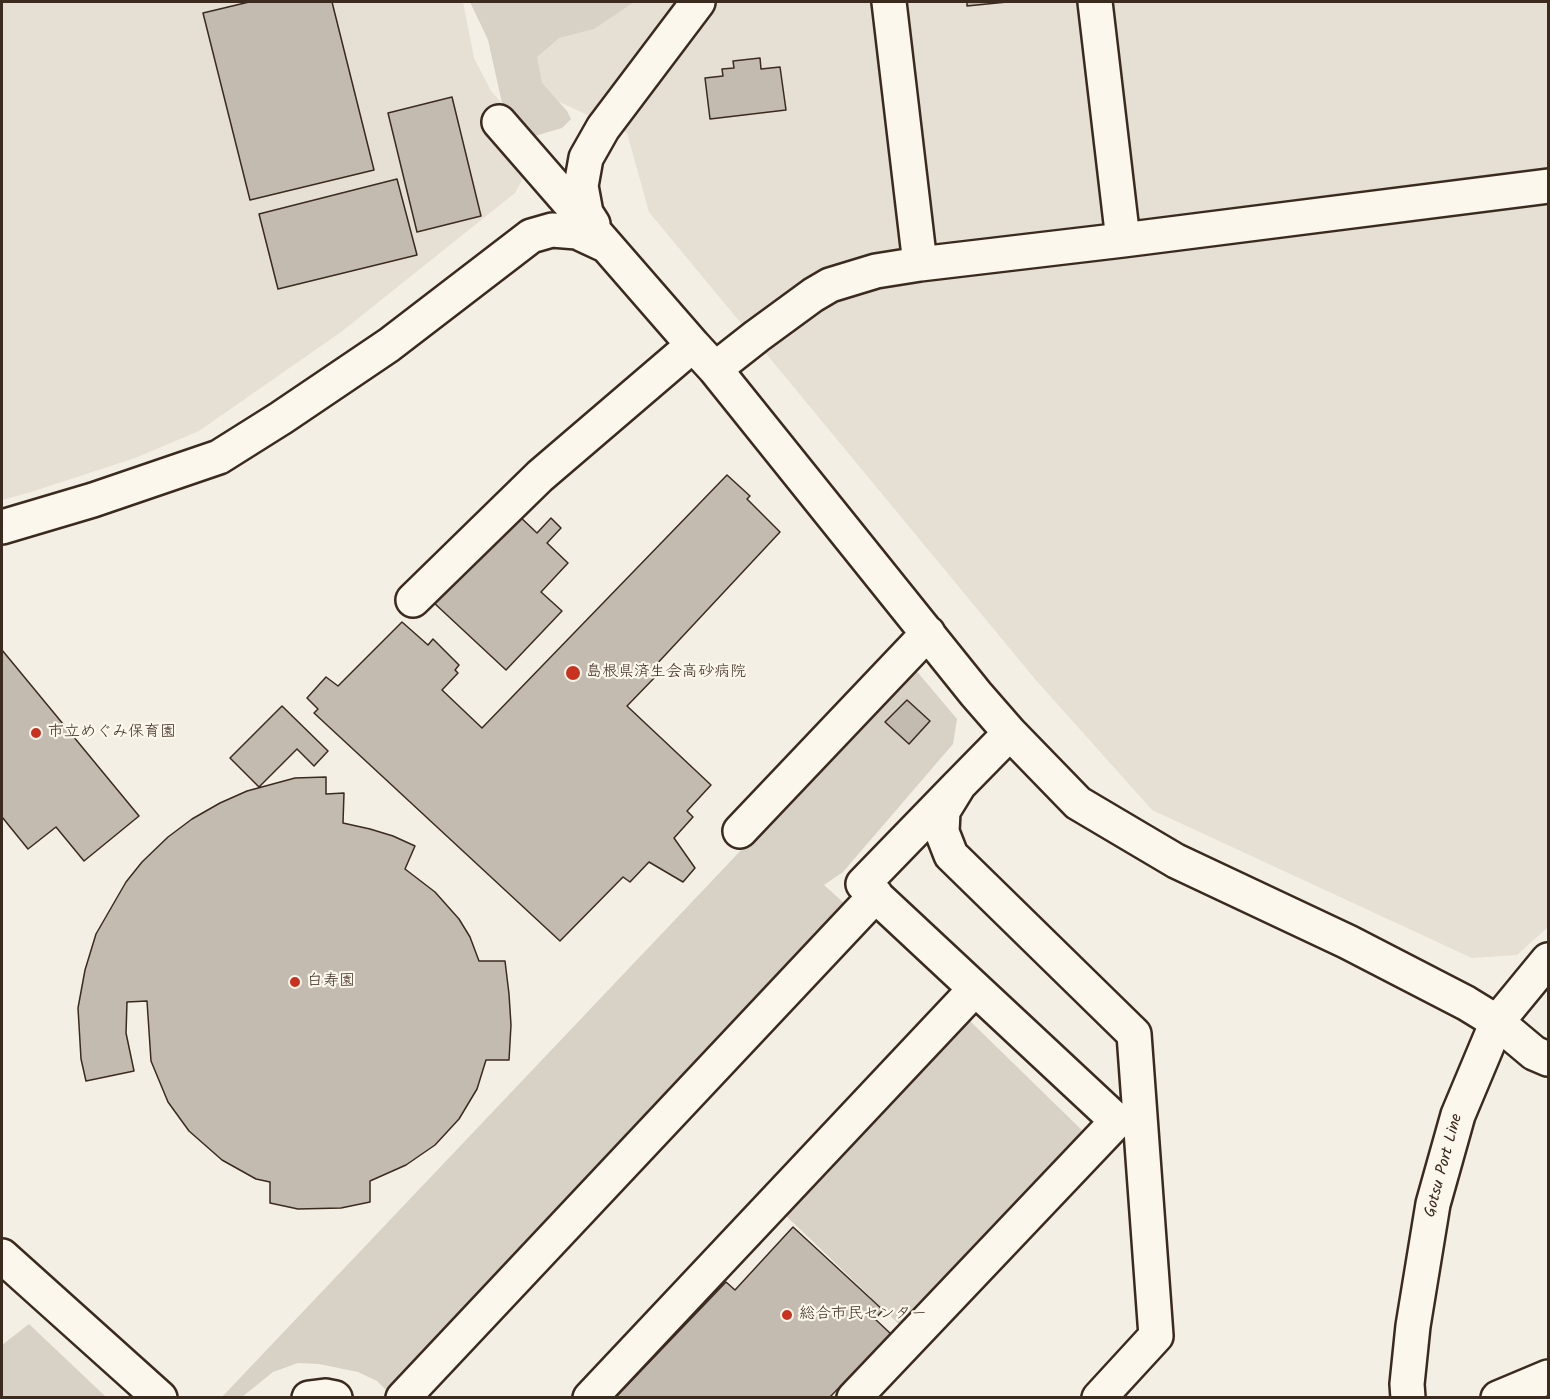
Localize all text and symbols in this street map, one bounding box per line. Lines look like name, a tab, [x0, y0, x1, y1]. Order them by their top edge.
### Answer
place label: 島根県済生会高砂病院	[586, 663, 746, 683]
marker: 島根県済生会高砂病院	[564, 664, 582, 682]
place label: 市立めぐみ保育園	[48, 723, 176, 743]
marker: 市立めぐみ保育園	[29, 726, 43, 740]
place label: 白寿園	[307, 972, 355, 992]
marker: 白寿園	[288, 975, 302, 989]
street label: Gotsu Port Line	[1422, 1112, 1468, 1220]
place label: 総合市民センター	[799, 1305, 927, 1325]
marker: 総合市民センター	[780, 1308, 794, 1322]

